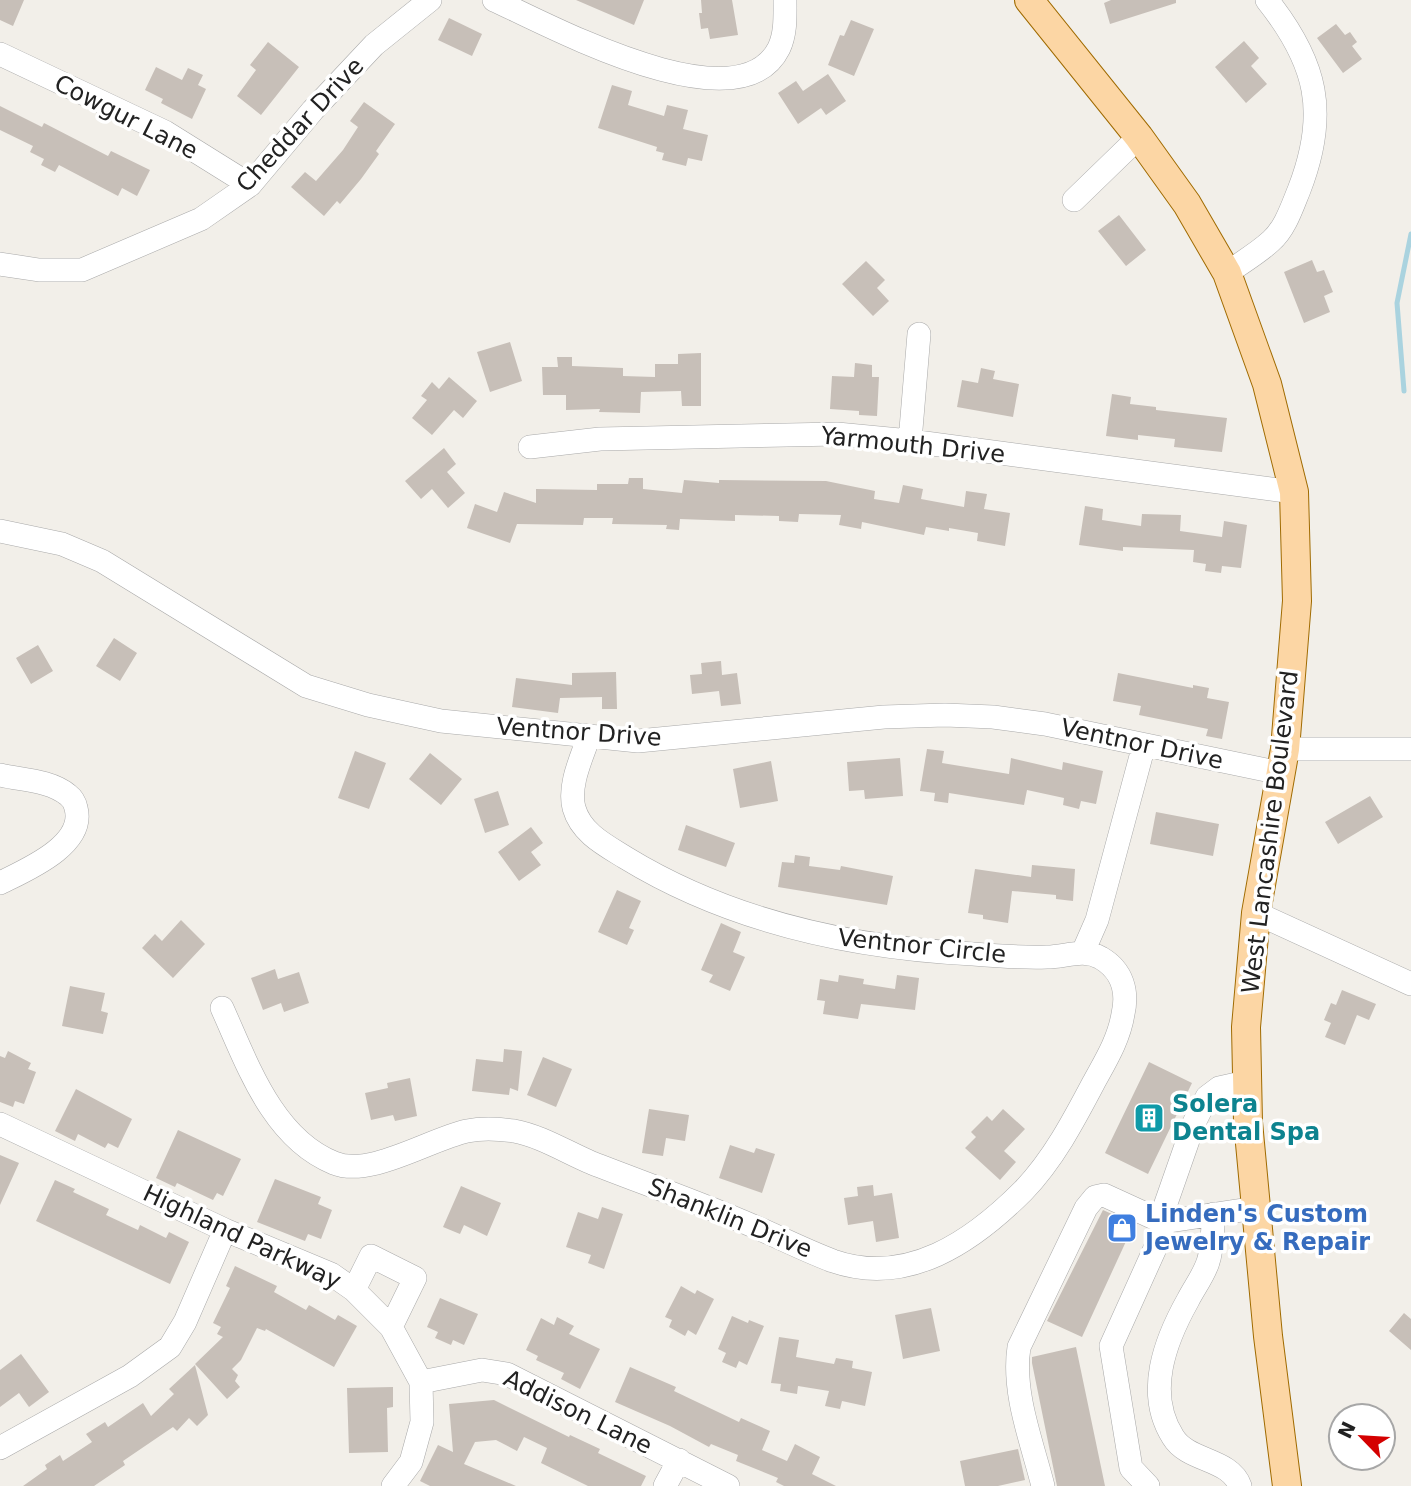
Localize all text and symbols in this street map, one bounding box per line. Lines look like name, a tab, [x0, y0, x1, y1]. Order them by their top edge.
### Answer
street label: Cheddar Drive	[231, 52, 369, 198]
street label: Cowgur Lane	[50, 69, 202, 165]
street label: Yarmouth Drive	[819, 421, 1006, 469]
street label: West Lancashire Boulevard	[1236, 669, 1304, 995]
street label: Ventnor Drive	[496, 712, 662, 752]
street label: Ventnor Drive	[1058, 713, 1226, 775]
street label: Ventnor Circle	[837, 923, 1007, 969]
place label: Solera Dental Spa	[1172, 1090, 1320, 1146]
building icon: Solera Dental Spa	[1132, 1101, 1166, 1135]
street label: Shanklin Drive	[644, 1172, 816, 1264]
street label: Highland Parkway	[139, 1179, 345, 1295]
place label: Linden's Custom Jewelry & Repair	[1143, 1200, 1370, 1256]
shop icon: Linden's Custom Jewelry & Repair	[1105, 1211, 1139, 1245]
street label: Addison Lane	[499, 1364, 657, 1460]
north arrow	[1327, 1402, 1397, 1472]
text: N	[1333, 1418, 1360, 1442]

